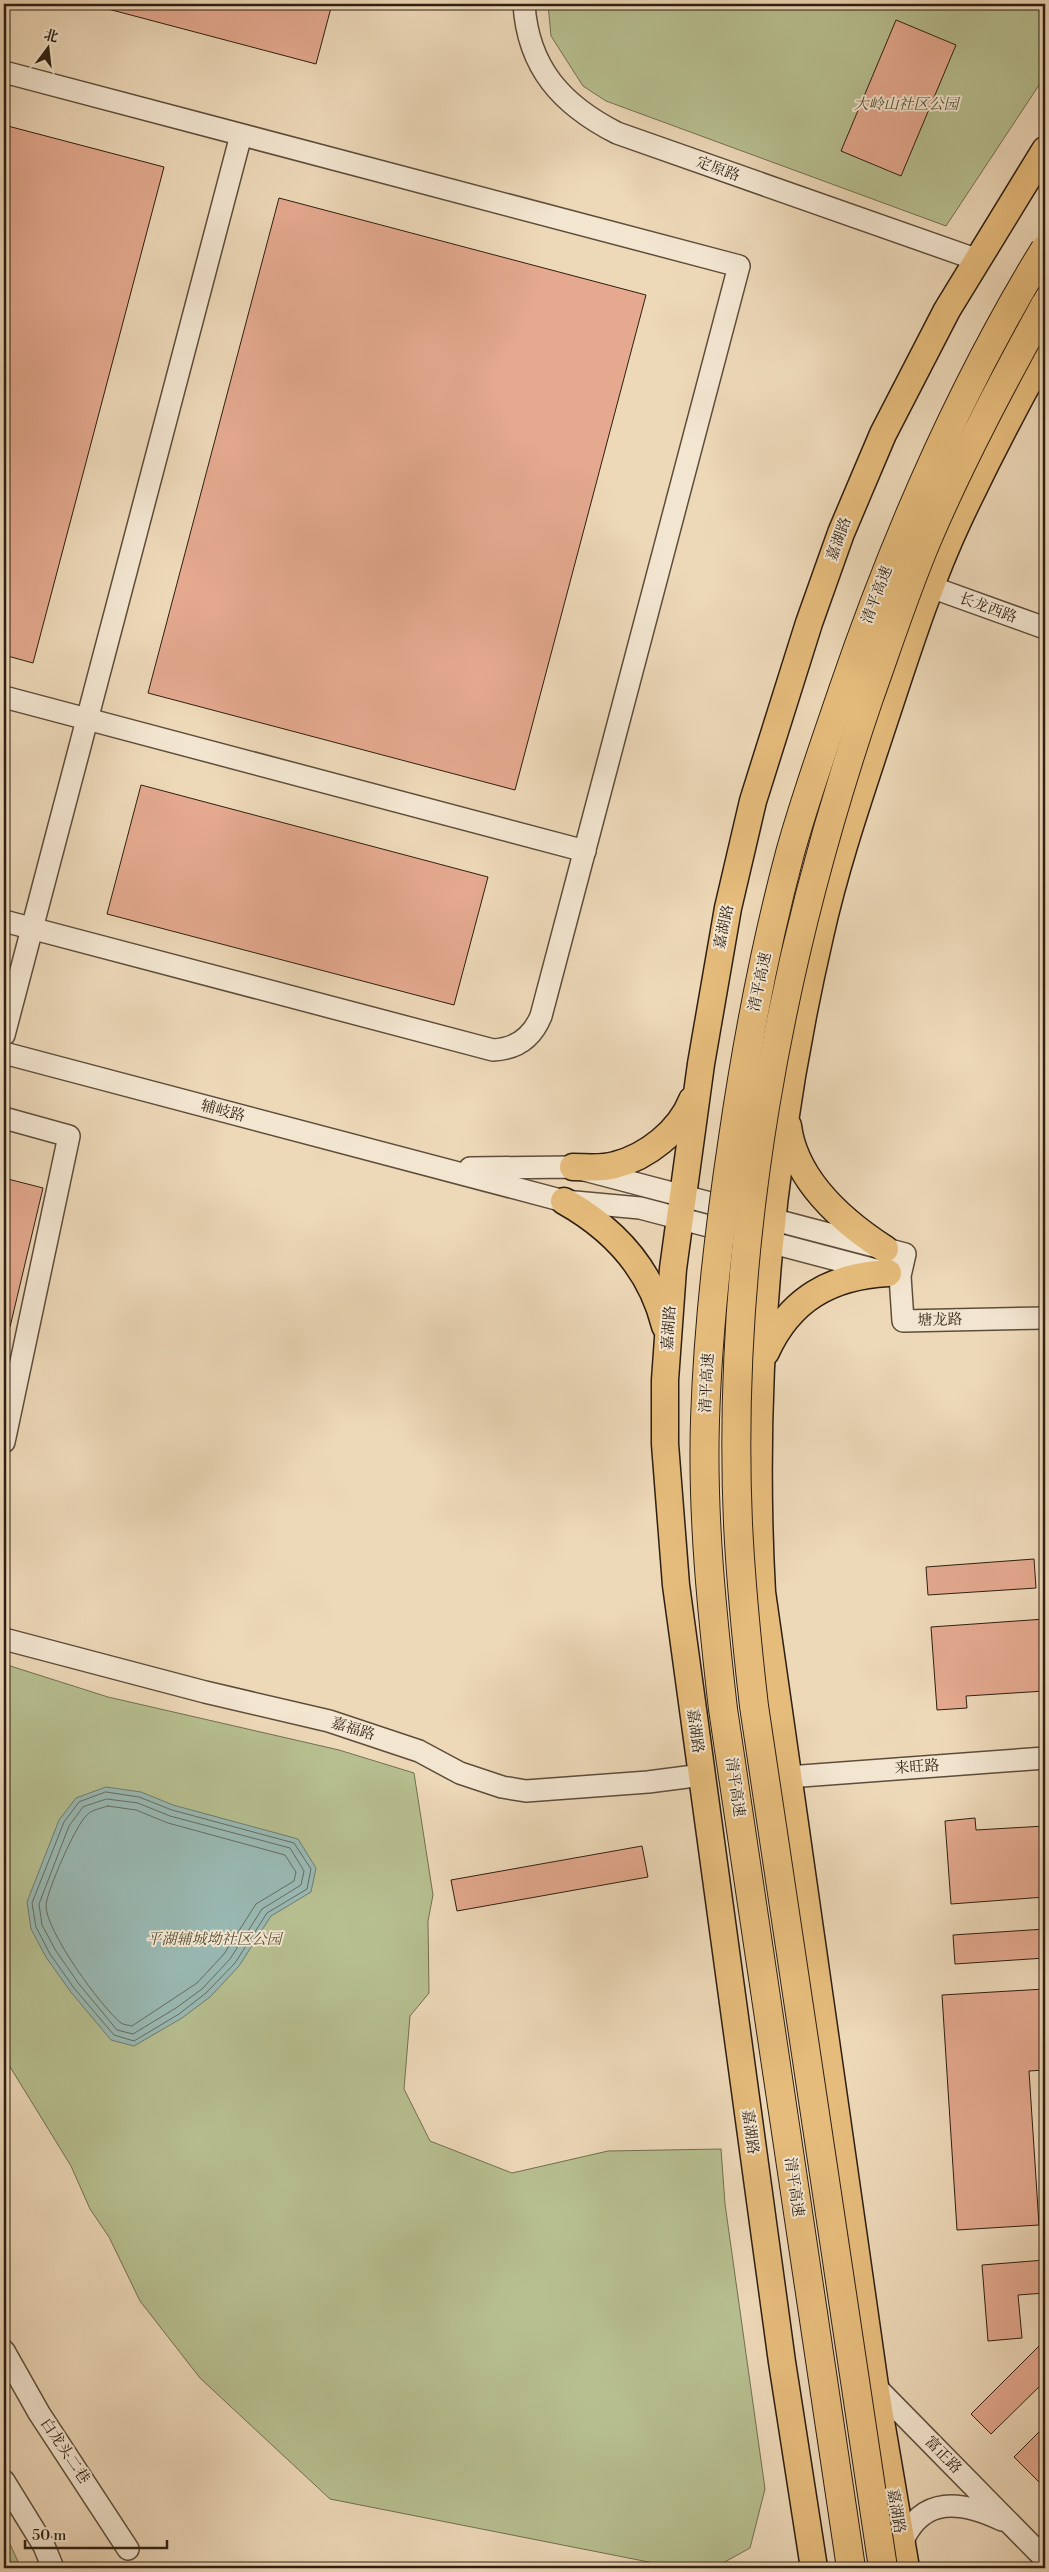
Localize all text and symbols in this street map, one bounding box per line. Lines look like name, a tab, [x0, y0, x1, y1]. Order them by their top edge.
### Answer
north arrow	[22, 22, 72, 72]
text: 北	[42, 26, 60, 47]
park label: 大岭山社区公园	[853, 95, 960, 114]
street label: 定原路	[694, 152, 742, 186]
street label: 嘉湖路	[822, 515, 856, 563]
street label: 清平高速	[857, 564, 897, 626]
street label: 长龙西路	[957, 589, 1019, 627]
street label: 嘉湖路	[710, 903, 738, 951]
street label: 清平高速	[744, 951, 776, 1013]
street label: 辅岐路	[199, 1096, 247, 1126]
street label: 嘉湖路	[658, 1305, 680, 1351]
street label: 塘龙路	[917, 1310, 963, 1330]
street label: 清平高速	[696, 1353, 718, 1413]
street label: 嘉湖路	[682, 1707, 708, 1755]
street label: 嘉福路	[329, 1713, 377, 1745]
street label: 清平高速	[721, 1756, 749, 1818]
street label: 来旺路	[894, 1756, 940, 1778]
park label: 平湖辅城坳社区公园	[146, 1930, 283, 1949]
street label: 嘉湖路	[737, 2108, 763, 2156]
street label: 清平高速	[780, 2156, 808, 2218]
street label: 白龙头二巷	[36, 2415, 94, 2487]
street label: 富正路	[921, 2432, 965, 2478]
street label: 嘉湖路	[883, 2487, 909, 2535]
scale bar	[25, 2517, 168, 2549]
text: 50 m	[32, 2526, 66, 2545]

